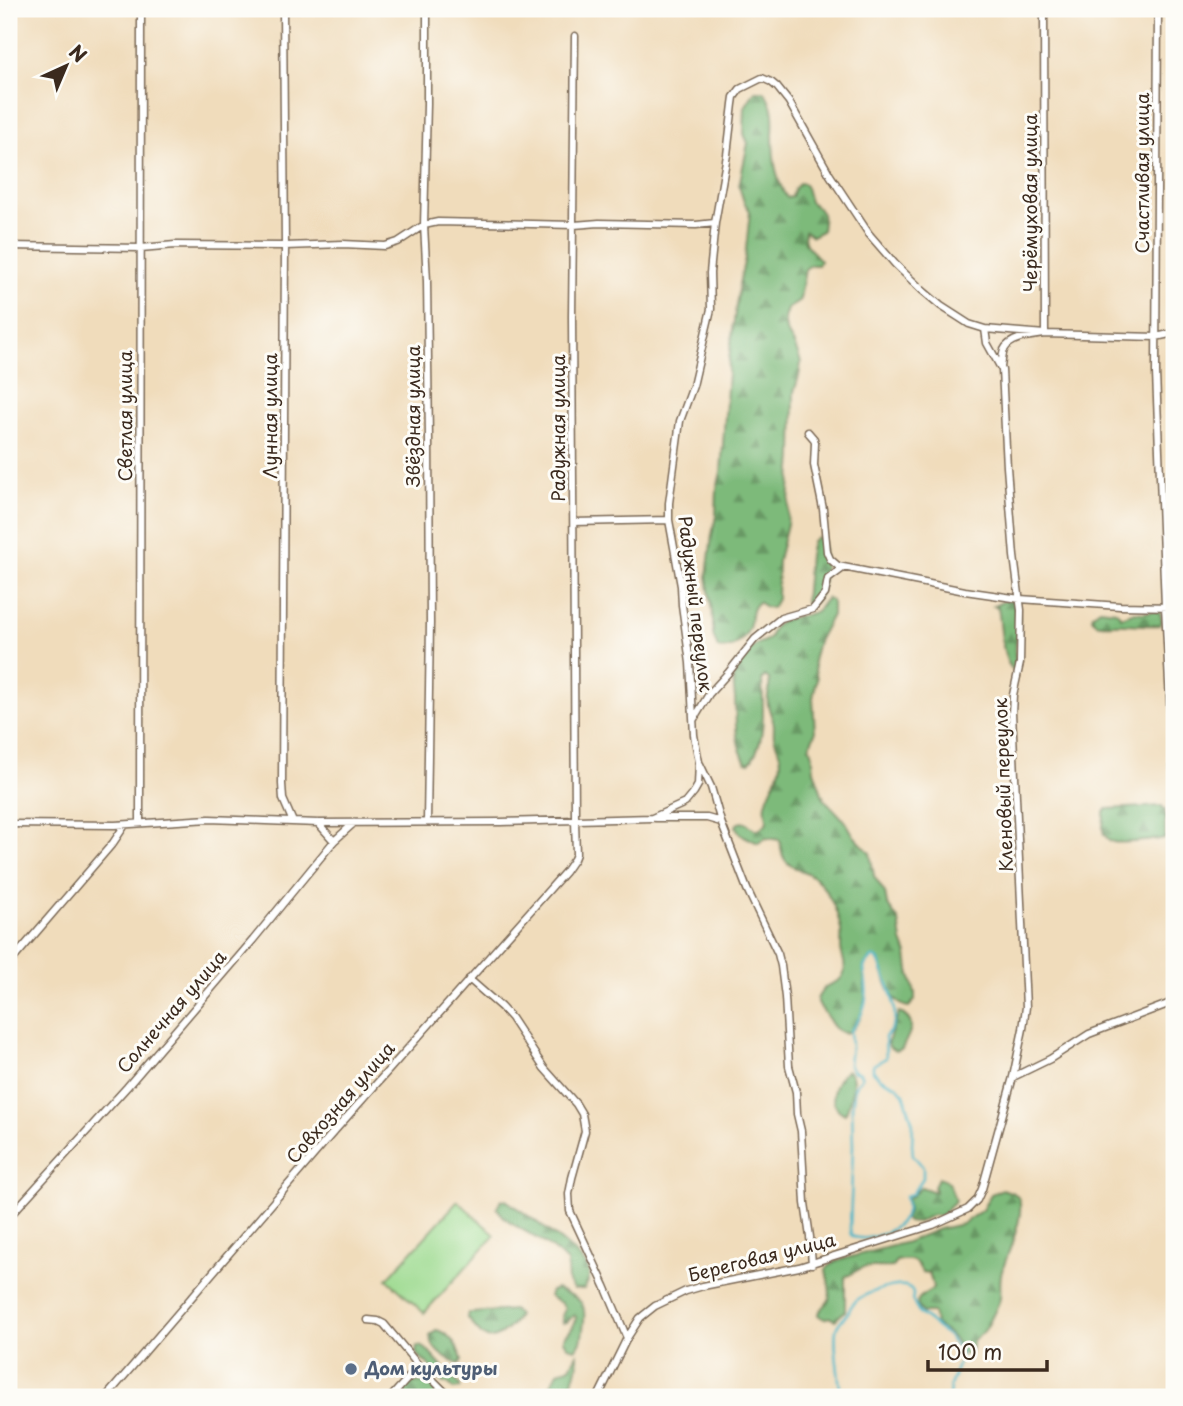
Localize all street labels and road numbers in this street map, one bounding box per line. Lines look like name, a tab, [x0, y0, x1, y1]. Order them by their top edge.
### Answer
street label: Счастливая улица	[1128, 92, 1155, 253]
street label: Черёмуховая улица	[1016, 113, 1043, 292]
street label: Звёздная улица	[399, 344, 426, 487]
street label: Светлая улица	[111, 350, 138, 482]
street label: Лунная улица	[256, 353, 283, 479]
street label: Радужная улица	[544, 354, 571, 502]
street label: Радужный переулок	[672, 514, 721, 694]
street label: Кленовый переулок	[986, 697, 1019, 873]
street label: Солнечная улица	[110, 943, 232, 1078]
street label: Совхозная улица	[279, 1035, 401, 1169]
street label: Береговая улица	[685, 1225, 839, 1288]

